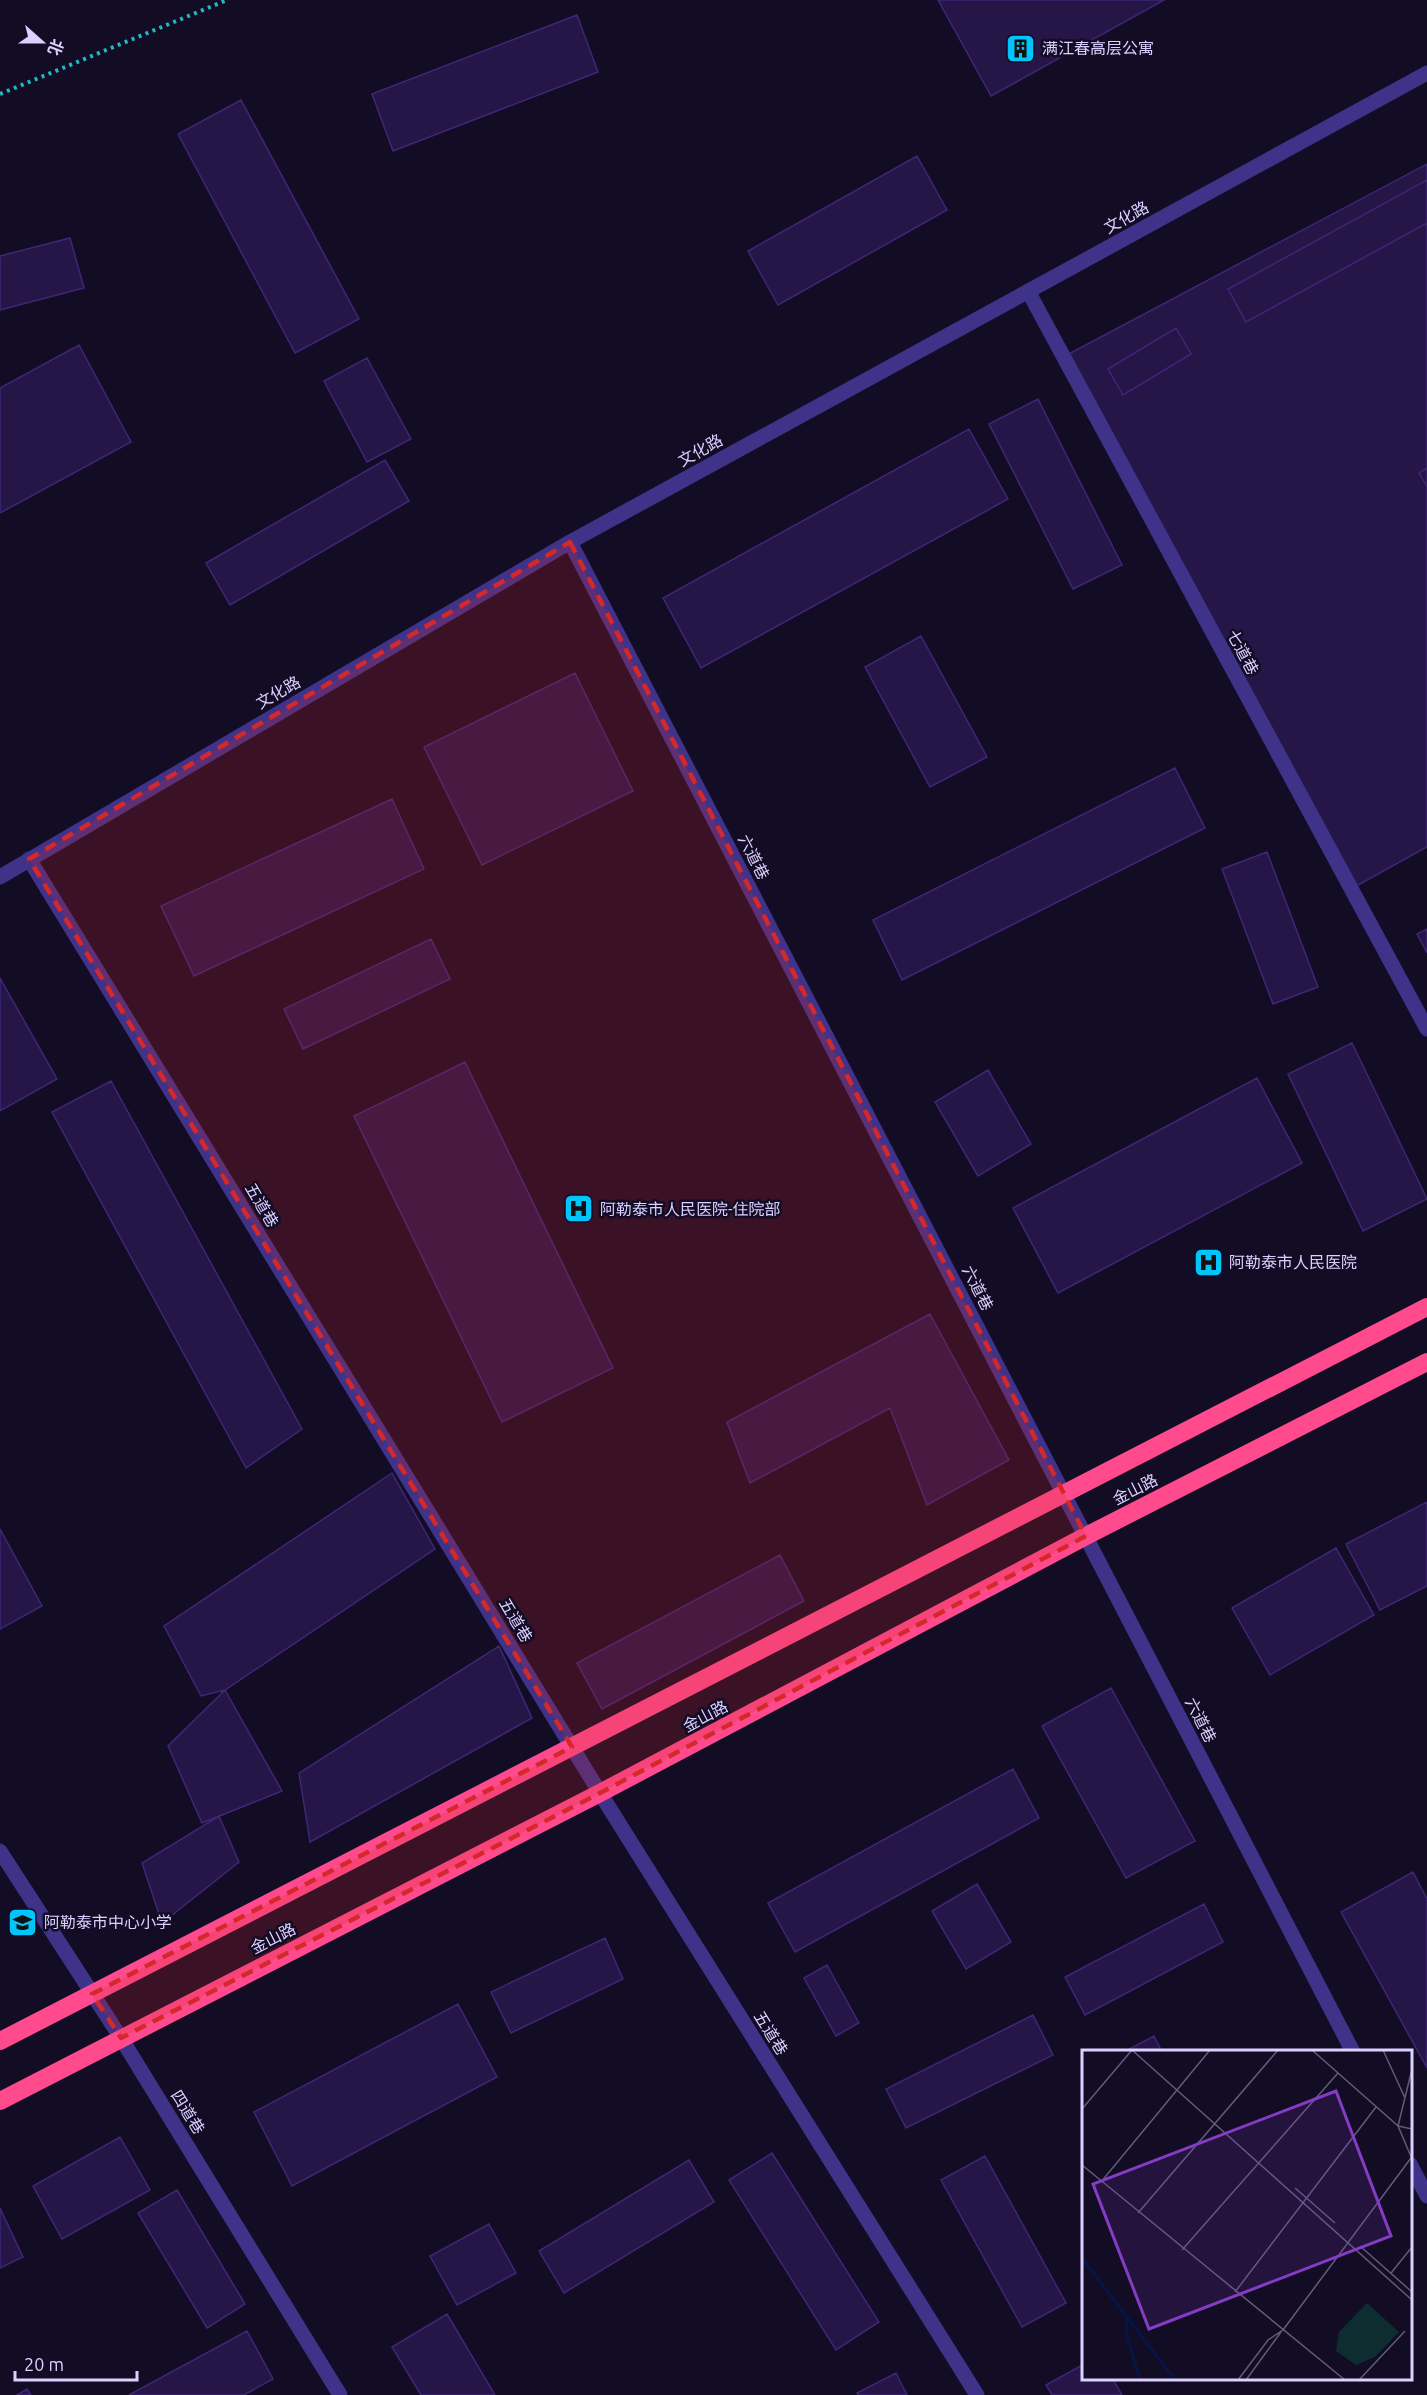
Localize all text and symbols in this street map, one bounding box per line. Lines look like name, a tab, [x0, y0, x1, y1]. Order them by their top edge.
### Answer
north arrow	[12, 12, 72, 72]
building icon: 满江春高层公寓	[1005, 32, 1037, 64]
text: 北	[45, 37, 67, 58]
place label: 满江春高层公寓	[1042, 39, 1154, 57]
street label: 文化路	[1101, 197, 1151, 237]
street label: 文化路	[675, 430, 725, 470]
street label: 七道巷	[1224, 627, 1262, 677]
street label: 文化路	[253, 672, 303, 712]
street label: 六道巷	[735, 832, 773, 882]
street label: 五道巷	[242, 1180, 282, 1230]
hospital icon: 阿勒泰市人民医院-住院部	[563, 1193, 595, 1225]
place label: 阿勒泰市人民医院-住院部	[600, 1200, 781, 1218]
hospital icon: 阿勒泰市人民医院	[1192, 1246, 1224, 1278]
place label: 阿勒泰市人民医院	[1229, 1253, 1357, 1271]
street label: 六道巷	[959, 1263, 997, 1313]
street label: 金山路	[1110, 1470, 1160, 1508]
street label: 五道巷	[496, 1595, 536, 1645]
street label: 六道巷	[1182, 1695, 1220, 1745]
street label: 金山路	[680, 1697, 730, 1735]
school or university icon: 阿勒泰市中心小学	[7, 1906, 39, 1938]
place label: 阿勒泰市中心小学	[44, 1913, 172, 1931]
street label: 金山路	[248, 1919, 298, 1957]
street label: 五道巷	[751, 2008, 791, 2058]
inset map	[1082, 2050, 1412, 2380]
street label: 四道巷	[168, 2087, 208, 2137]
scale bar	[15, 2344, 136, 2382]
text: 20 m	[24, 2354, 64, 2374]

